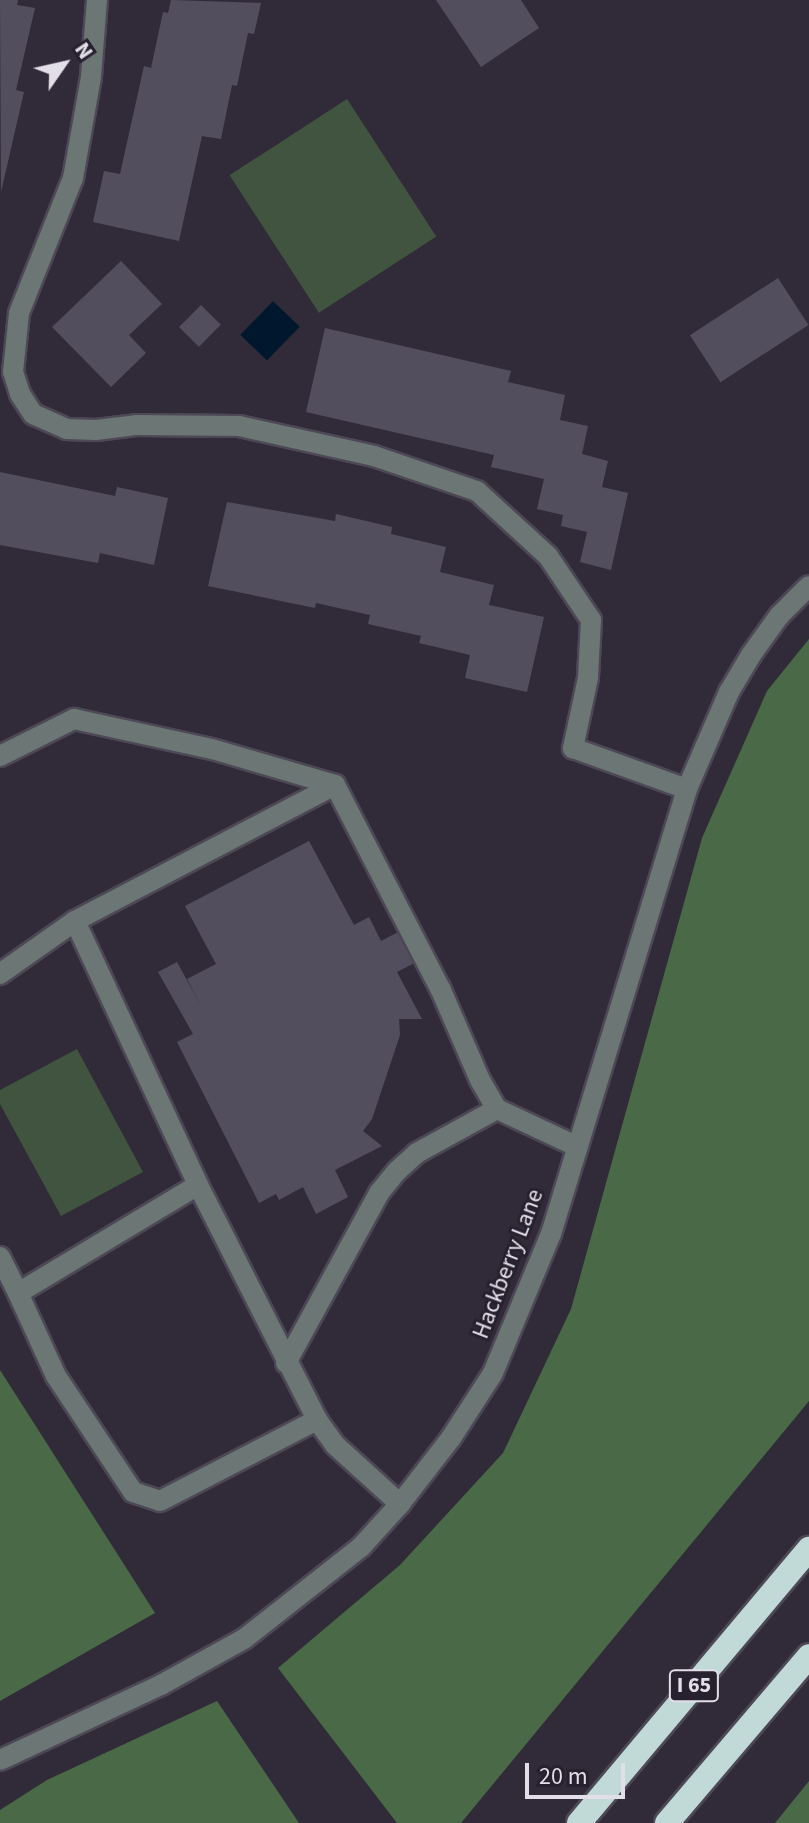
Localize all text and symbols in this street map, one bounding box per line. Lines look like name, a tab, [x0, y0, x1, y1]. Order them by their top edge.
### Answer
north arrow	[24, 24, 104, 104]
text: N	[67, 36, 101, 66]
street label: Hackberry Lane	[466, 1185, 550, 1343]
road number: I 65	[668, 1668, 720, 1704]
scale bar	[529, 1747, 629, 1797]
text: 20 m	[539, 1759, 588, 1794]

